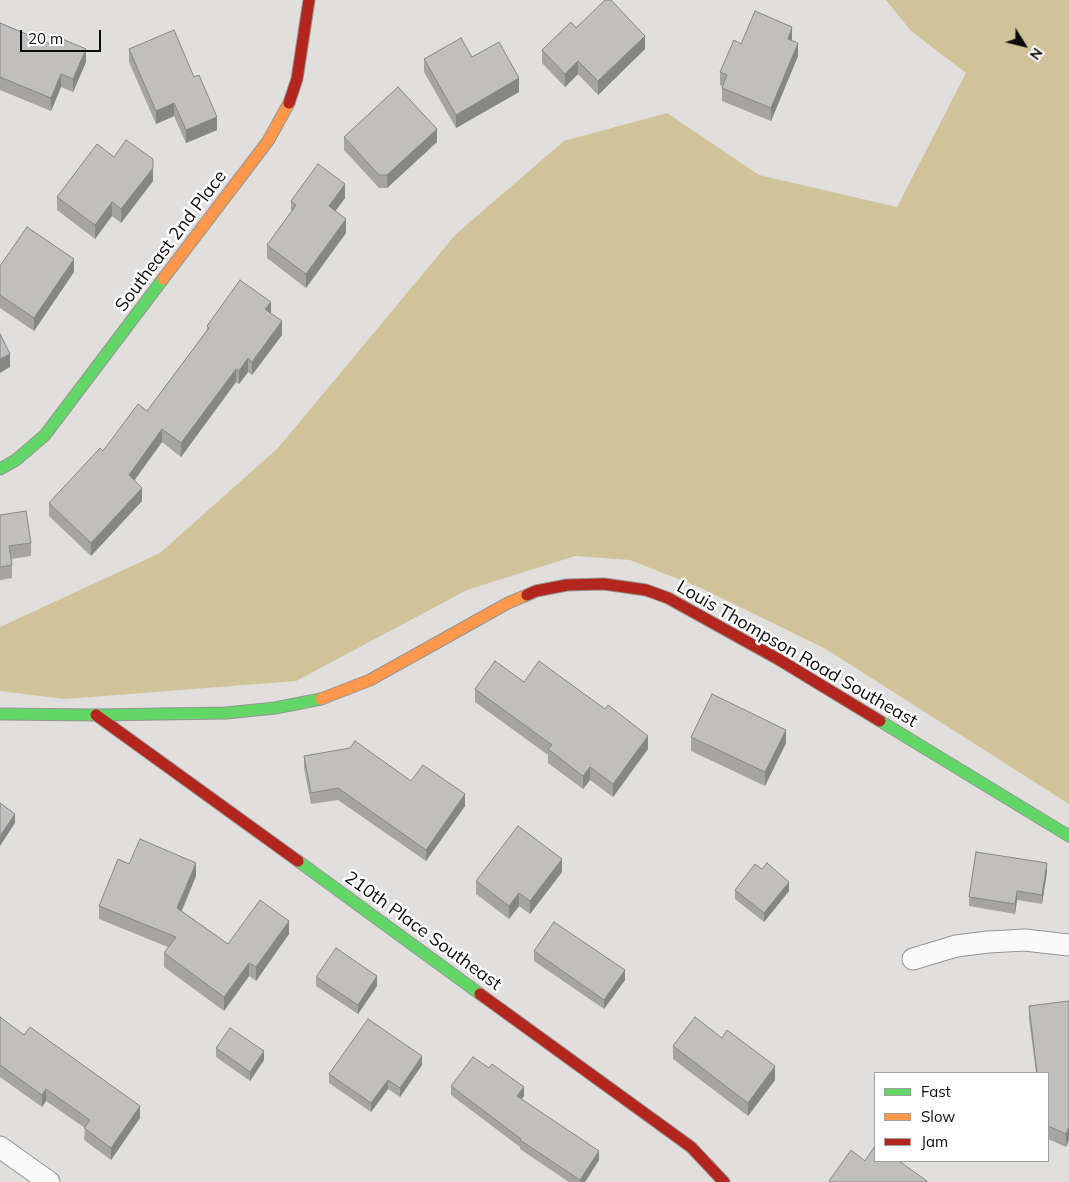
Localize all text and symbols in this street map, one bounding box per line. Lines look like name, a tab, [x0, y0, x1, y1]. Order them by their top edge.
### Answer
scale bar	[22, 20, 104, 52]
north arrow	[999, 20, 1049, 70]
text: 20 m	[28, 29, 63, 48]
text: N	[1026, 44, 1047, 63]
street label: Southeast 2nd Place	[111, 166, 231, 316]
street label: Louis Thompson Road Southeast	[673, 576, 921, 732]
street label: 210th Place Southeast	[340, 867, 506, 995]
legend	[874, 1072, 1049, 1162]
text: Fast	[921, 1082, 951, 1101]
text: Slow	[921, 1107, 955, 1126]
text: Jam	[921, 1132, 948, 1151]

